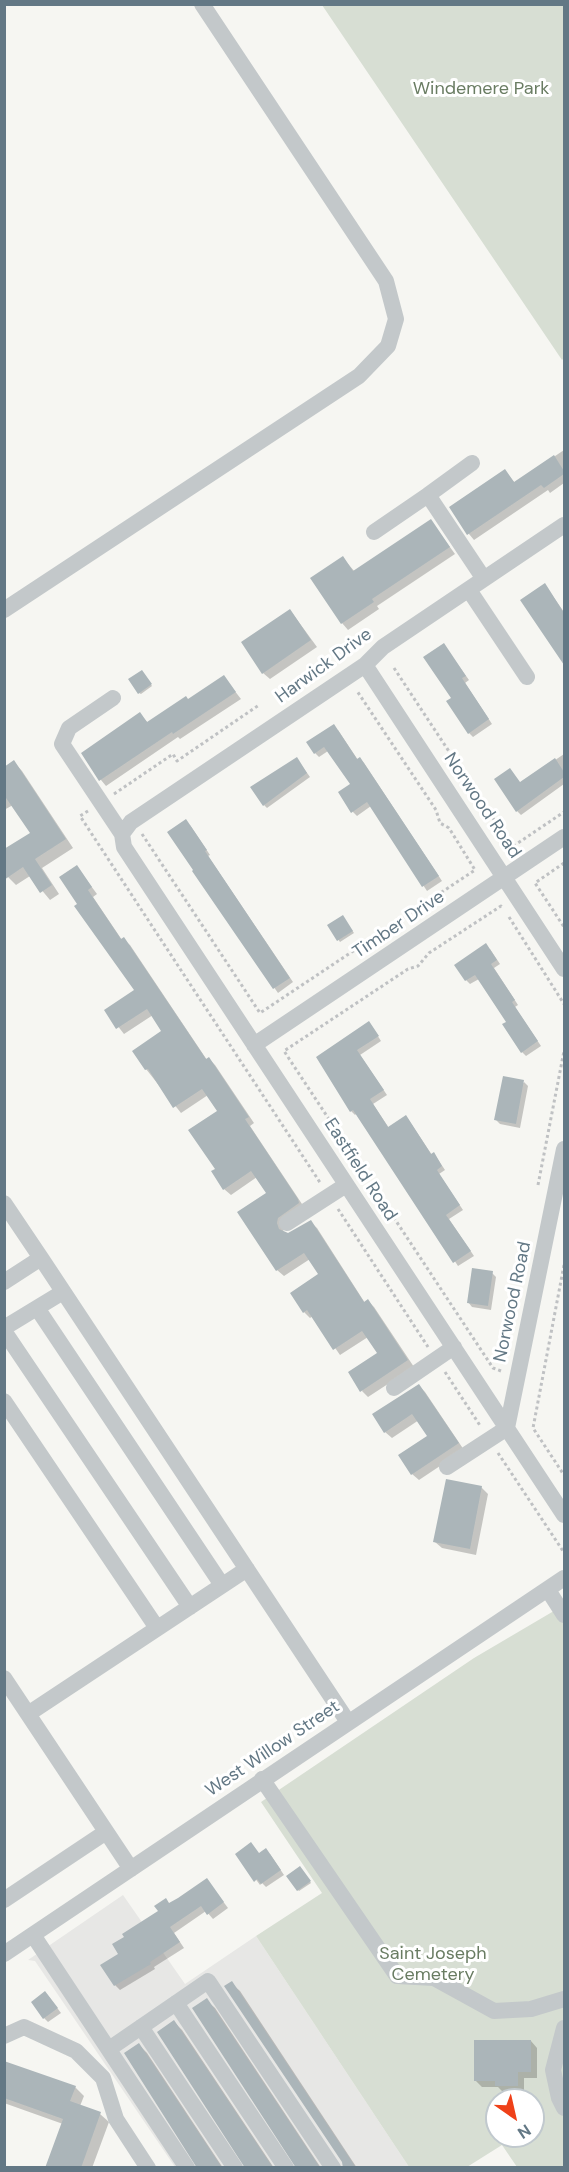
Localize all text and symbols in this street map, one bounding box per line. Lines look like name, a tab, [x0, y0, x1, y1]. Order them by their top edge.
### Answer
park label: Windemere Park	[413, 78, 549, 100]
street label: Harwick Drive	[272, 624, 376, 708]
street label: Norwood Road	[439, 749, 525, 863]
street label: Timber Drive	[349, 886, 449, 964]
street label: Eastfield Road	[319, 1115, 401, 1225]
street label: Norwood Road	[490, 1240, 536, 1364]
street label: West Willow Street	[202, 1696, 344, 1802]
park label: Saint Joseph Cemetery	[379, 1943, 487, 1986]
north arrow	[485, 2088, 545, 2148]
text: N	[514, 2120, 535, 2144]

